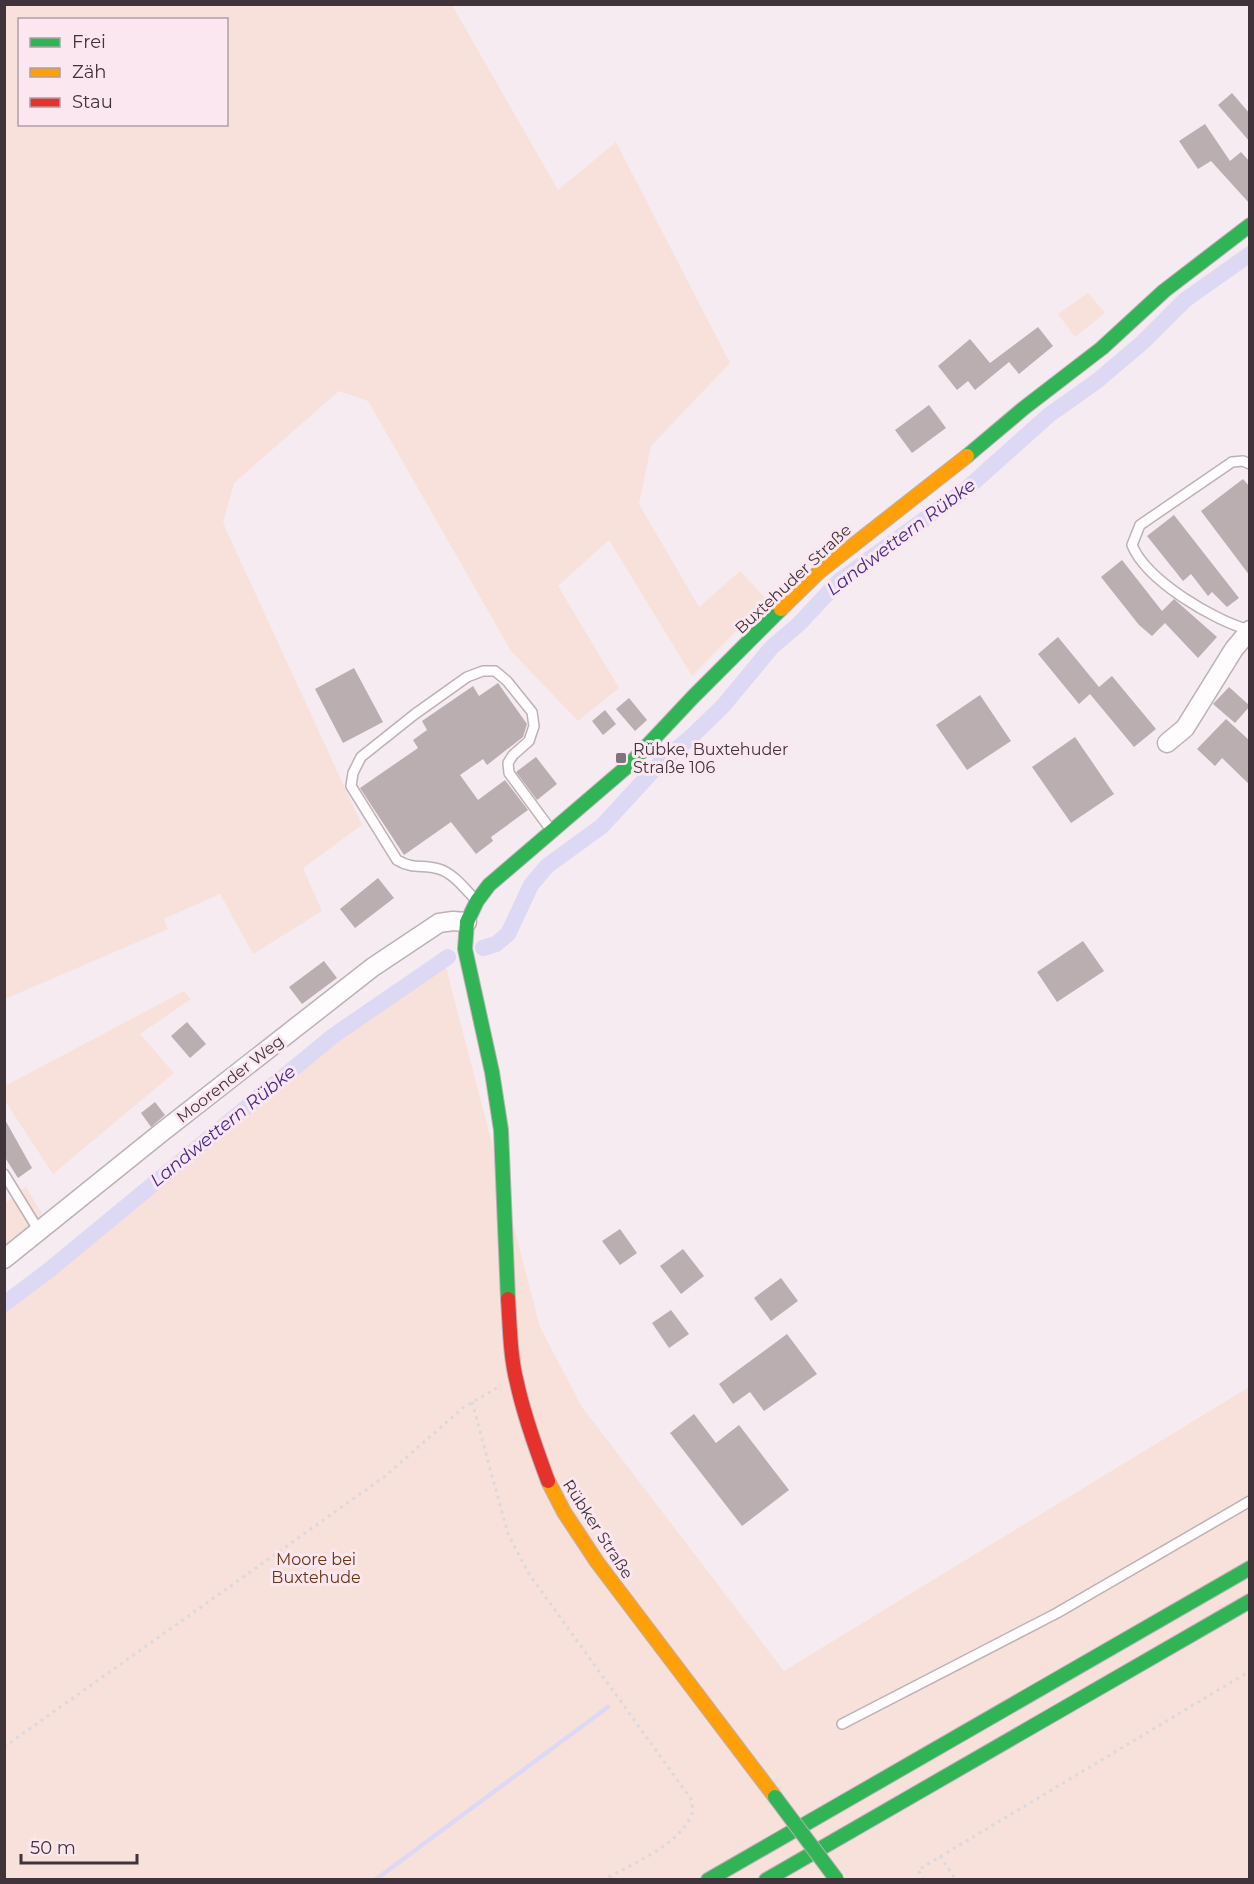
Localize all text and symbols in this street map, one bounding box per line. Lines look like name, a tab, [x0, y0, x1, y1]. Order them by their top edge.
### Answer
legend	[18, 18, 228, 126]
text: Frei	[72, 31, 106, 53]
text: Zäh	[72, 61, 107, 83]
text: Stau	[72, 91, 113, 113]
water label: Landwettern Rübke	[822, 474, 980, 600]
street label: Buxtehuder Straße	[731, 520, 855, 638]
place label: Rübke, Buxtehuder Straße 106	[633, 740, 788, 777]
marker: Rübke, Buxtehuder Straße 106	[614, 751, 628, 765]
street label: Moorender Weg	[173, 1031, 287, 1127]
water label: Landwettern Rübke	[146, 1060, 300, 1191]
street label: Rübker Straße	[559, 1476, 637, 1582]
park label: Moore bei Buxtehude	[271, 1550, 361, 1587]
scale bar	[21, 1827, 136, 1865]
text: 50 m	[30, 1837, 76, 1859]

